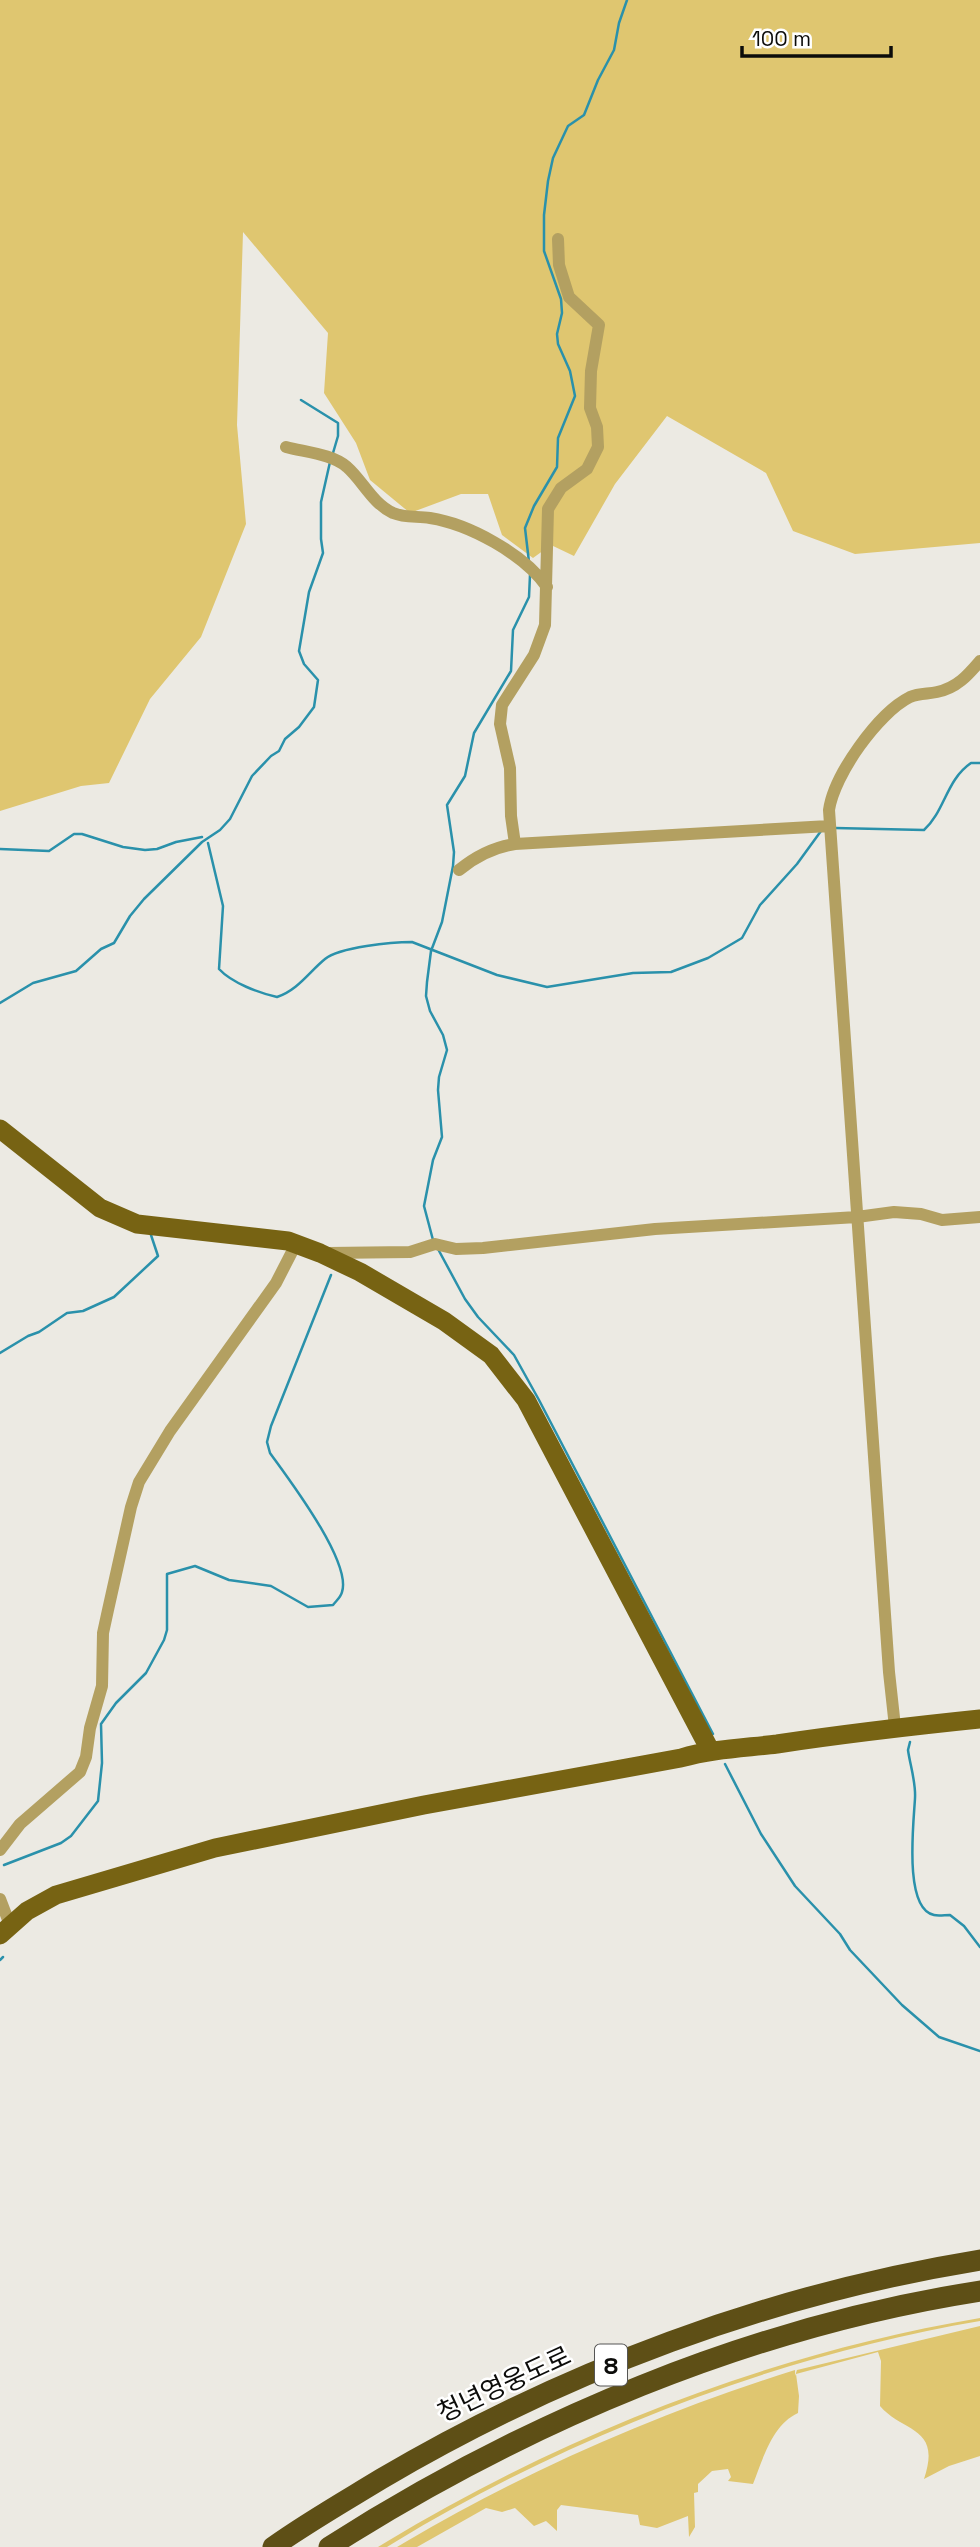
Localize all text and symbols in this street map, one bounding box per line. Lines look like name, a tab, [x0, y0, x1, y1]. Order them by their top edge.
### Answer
scale bar	[742, 14, 891, 58]
text: 100 m	[752, 25, 811, 52]
street label: 청년영웅도로	[432, 2338, 576, 2430]
road number: 8	[595, 2344, 627, 2386]

